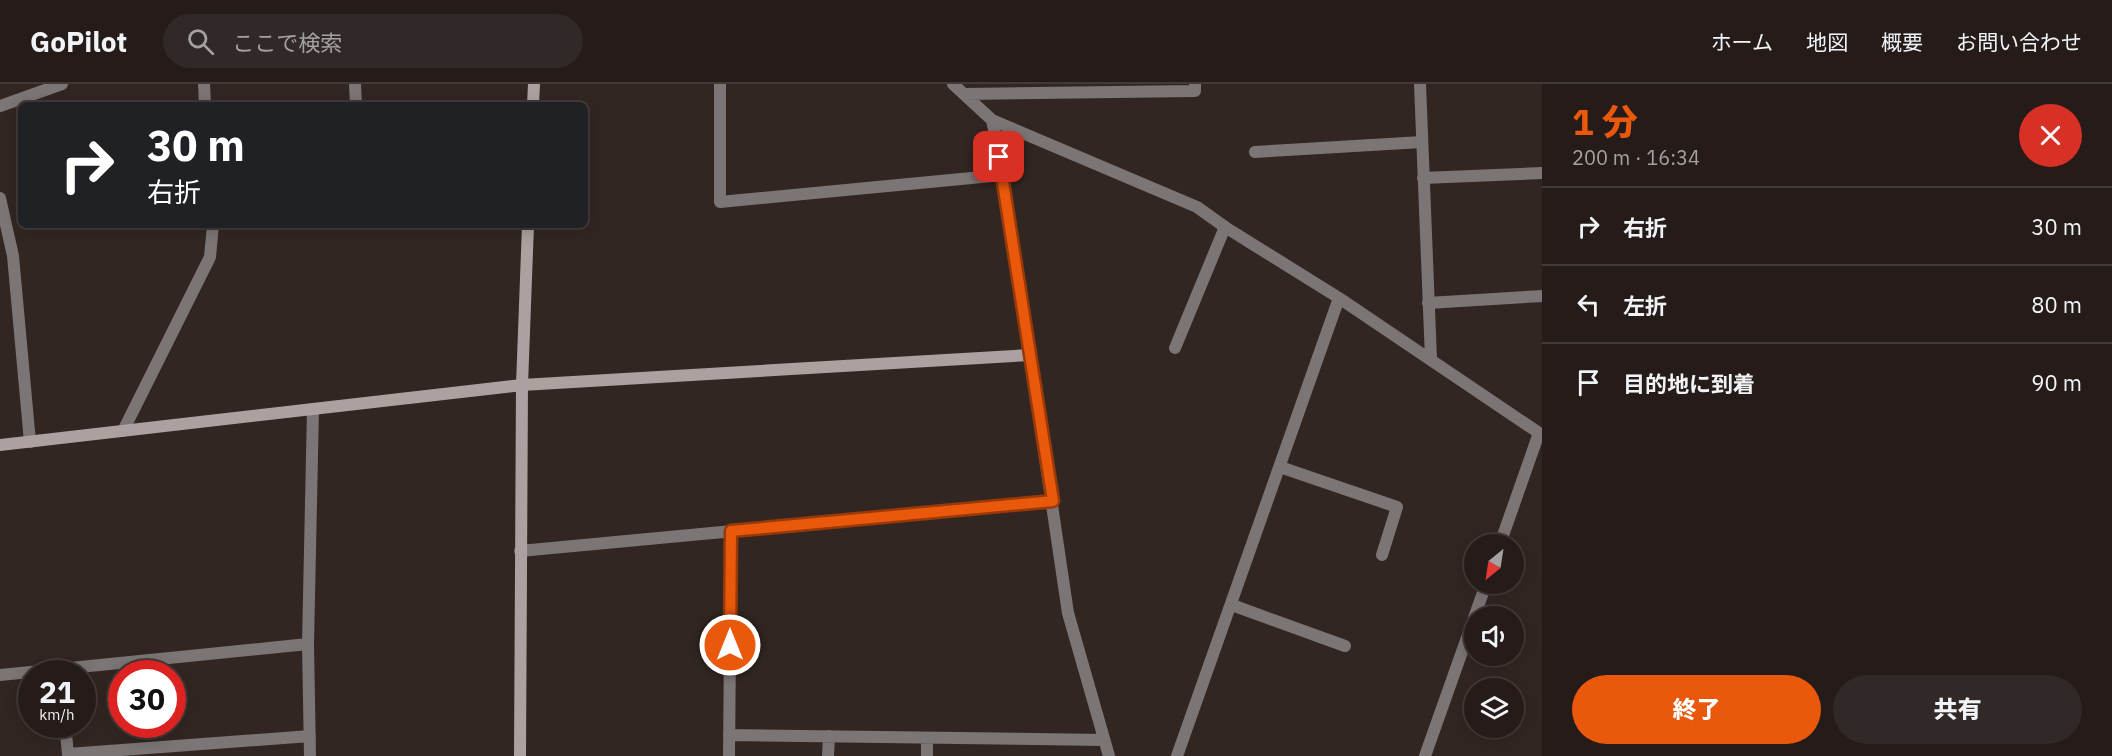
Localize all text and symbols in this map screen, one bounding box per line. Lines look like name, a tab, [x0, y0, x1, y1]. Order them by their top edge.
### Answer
search box	[163, 14, 583, 68]
text: GoPilot	[30, 23, 127, 60]
icon: search	[184, 25, 217, 58]
text: ここで検索	[232, 28, 342, 57]
text: ホーム	[1711, 28, 1773, 56]
text: 地図	[1806, 28, 1848, 56]
text: 概要	[1881, 28, 1923, 56]
text: お問い合わせ	[1956, 28, 2082, 56]
text: 1 分	[1572, 98, 1638, 145]
button: close	[2019, 104, 2082, 167]
text: 30 m	[147, 118, 245, 173]
icon: right	[48, 126, 126, 204]
pin	[973, 131, 1024, 182]
icon: arrive	[982, 140, 1015, 173]
text: 200 m · 16:34	[1572, 144, 1700, 171]
text: 右折	[147, 174, 201, 209]
icon: right	[1572, 210, 1605, 243]
text: 30 m	[2031, 212, 2082, 241]
text: 右折	[1623, 213, 1667, 242]
icon: left	[1572, 288, 1605, 321]
text: 80 m	[2031, 290, 2082, 319]
text: 左折	[1623, 291, 1667, 320]
icon: arrive	[1572, 366, 1605, 399]
text: 90 m	[2031, 368, 2082, 397]
text: 目的地に到着	[1623, 369, 1755, 398]
north arrow	[1464, 534, 1524, 594]
map controls	[1464, 534, 1524, 738]
button: sound	[1464, 606, 1524, 666]
position arrow	[698, 613, 762, 677]
speed limit sign: 30	[108, 660, 186, 738]
text: 21	[39, 672, 75, 711]
button: 終了	[1572, 675, 1821, 744]
button: 共有	[1833, 675, 2082, 744]
button: layers	[1464, 678, 1524, 738]
text: km/h	[39, 705, 75, 724]

